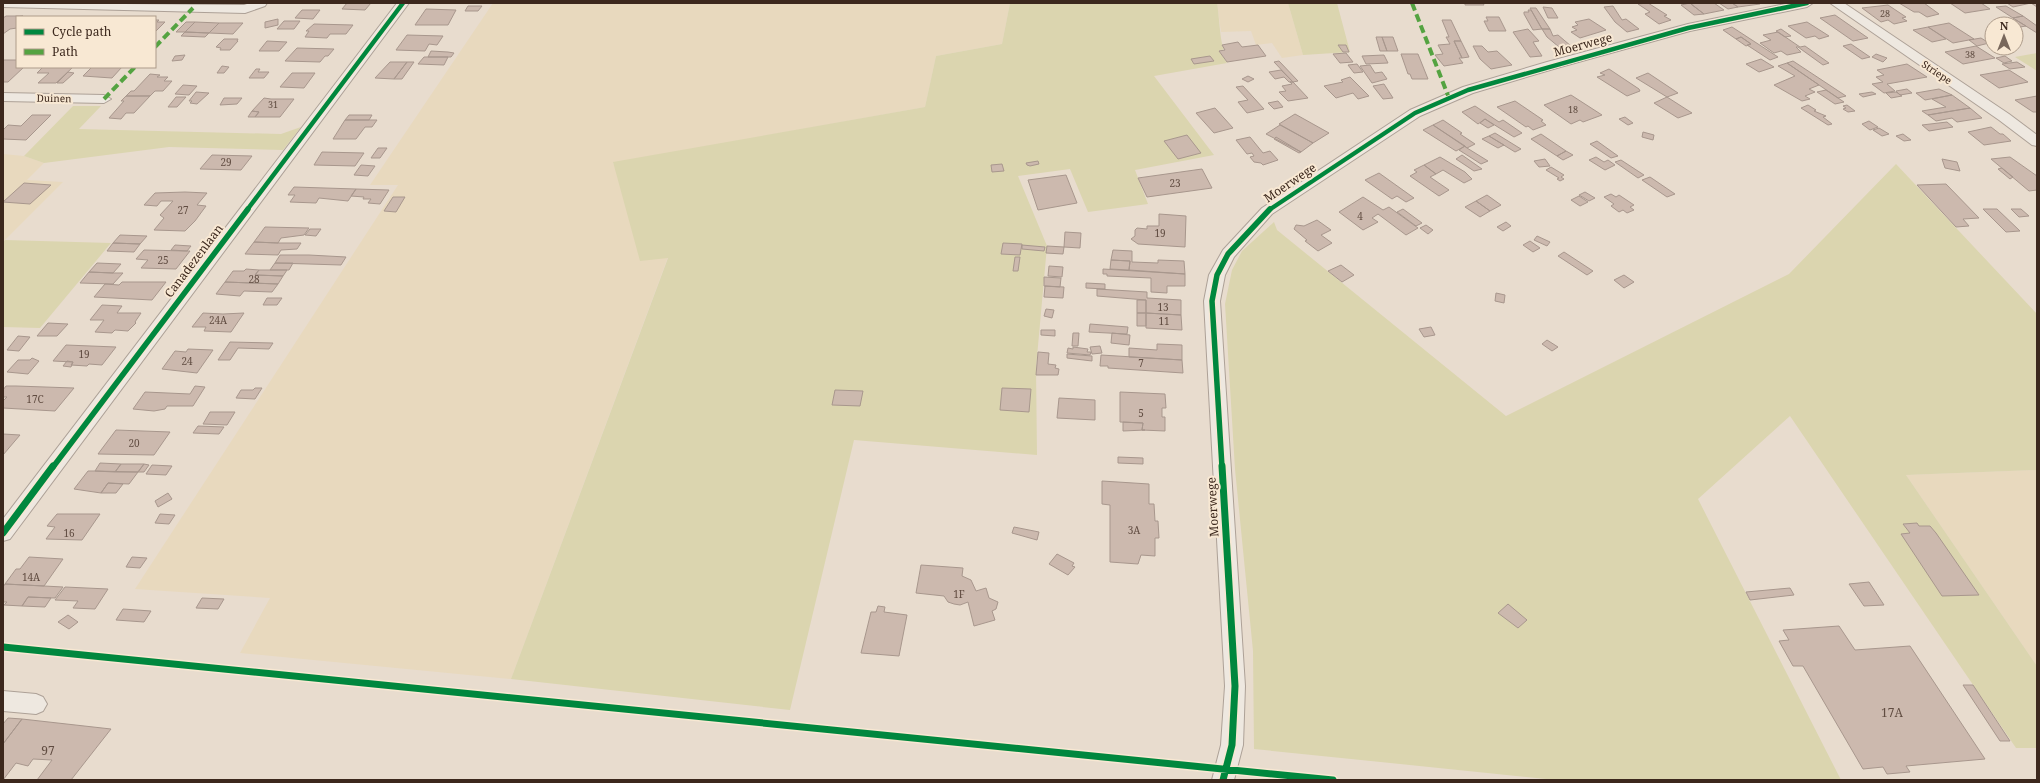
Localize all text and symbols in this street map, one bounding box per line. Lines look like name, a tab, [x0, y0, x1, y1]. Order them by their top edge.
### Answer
house number: 28	[1880, 7, 1890, 20]
legend	[16, 16, 156, 68]
north arrow	[1984, 16, 2024, 56]
text: N	[2000, 18, 2009, 33]
text: Cycle path	[52, 23, 112, 40]
street label: Moerwege	[1552, 29, 1614, 60]
text: Path	[52, 43, 78, 60]
house number: 38	[1965, 48, 1975, 61]
street label: Striepe	[1919, 57, 1955, 87]
street label: Duinen	[36, 91, 72, 105]
house number: 31	[268, 98, 278, 111]
house number: 18	[1568, 103, 1578, 116]
house number: 29	[220, 155, 232, 169]
street label: Moerwege	[1260, 159, 1319, 206]
house number: 23	[1169, 176, 1181, 190]
house number: 27	[177, 203, 189, 217]
house number: 4	[1357, 209, 1363, 223]
street label: Canadezenlaan	[160, 220, 227, 301]
house number: 19	[1154, 226, 1166, 240]
house number: 25	[157, 253, 169, 267]
house number: 28	[248, 272, 260, 286]
house number: 13	[1157, 300, 1169, 314]
house number: 24A	[209, 313, 228, 327]
house number: 11	[1158, 314, 1170, 328]
house number: 19	[78, 347, 90, 361]
house number: 24	[181, 354, 193, 368]
house number: 7	[1138, 356, 1144, 370]
house number: 17C	[26, 392, 44, 406]
house number: 5	[1138, 406, 1144, 420]
house number: 20	[128, 436, 140, 450]
street label: Moerwege	[1202, 477, 1223, 537]
house number: 3A	[1128, 523, 1141, 537]
house number: 16	[63, 526, 75, 540]
house number: 14A	[22, 570, 41, 584]
house number: 1F	[953, 587, 965, 601]
house number: 17A	[1881, 704, 1903, 721]
house number: 97	[41, 742, 55, 759]

